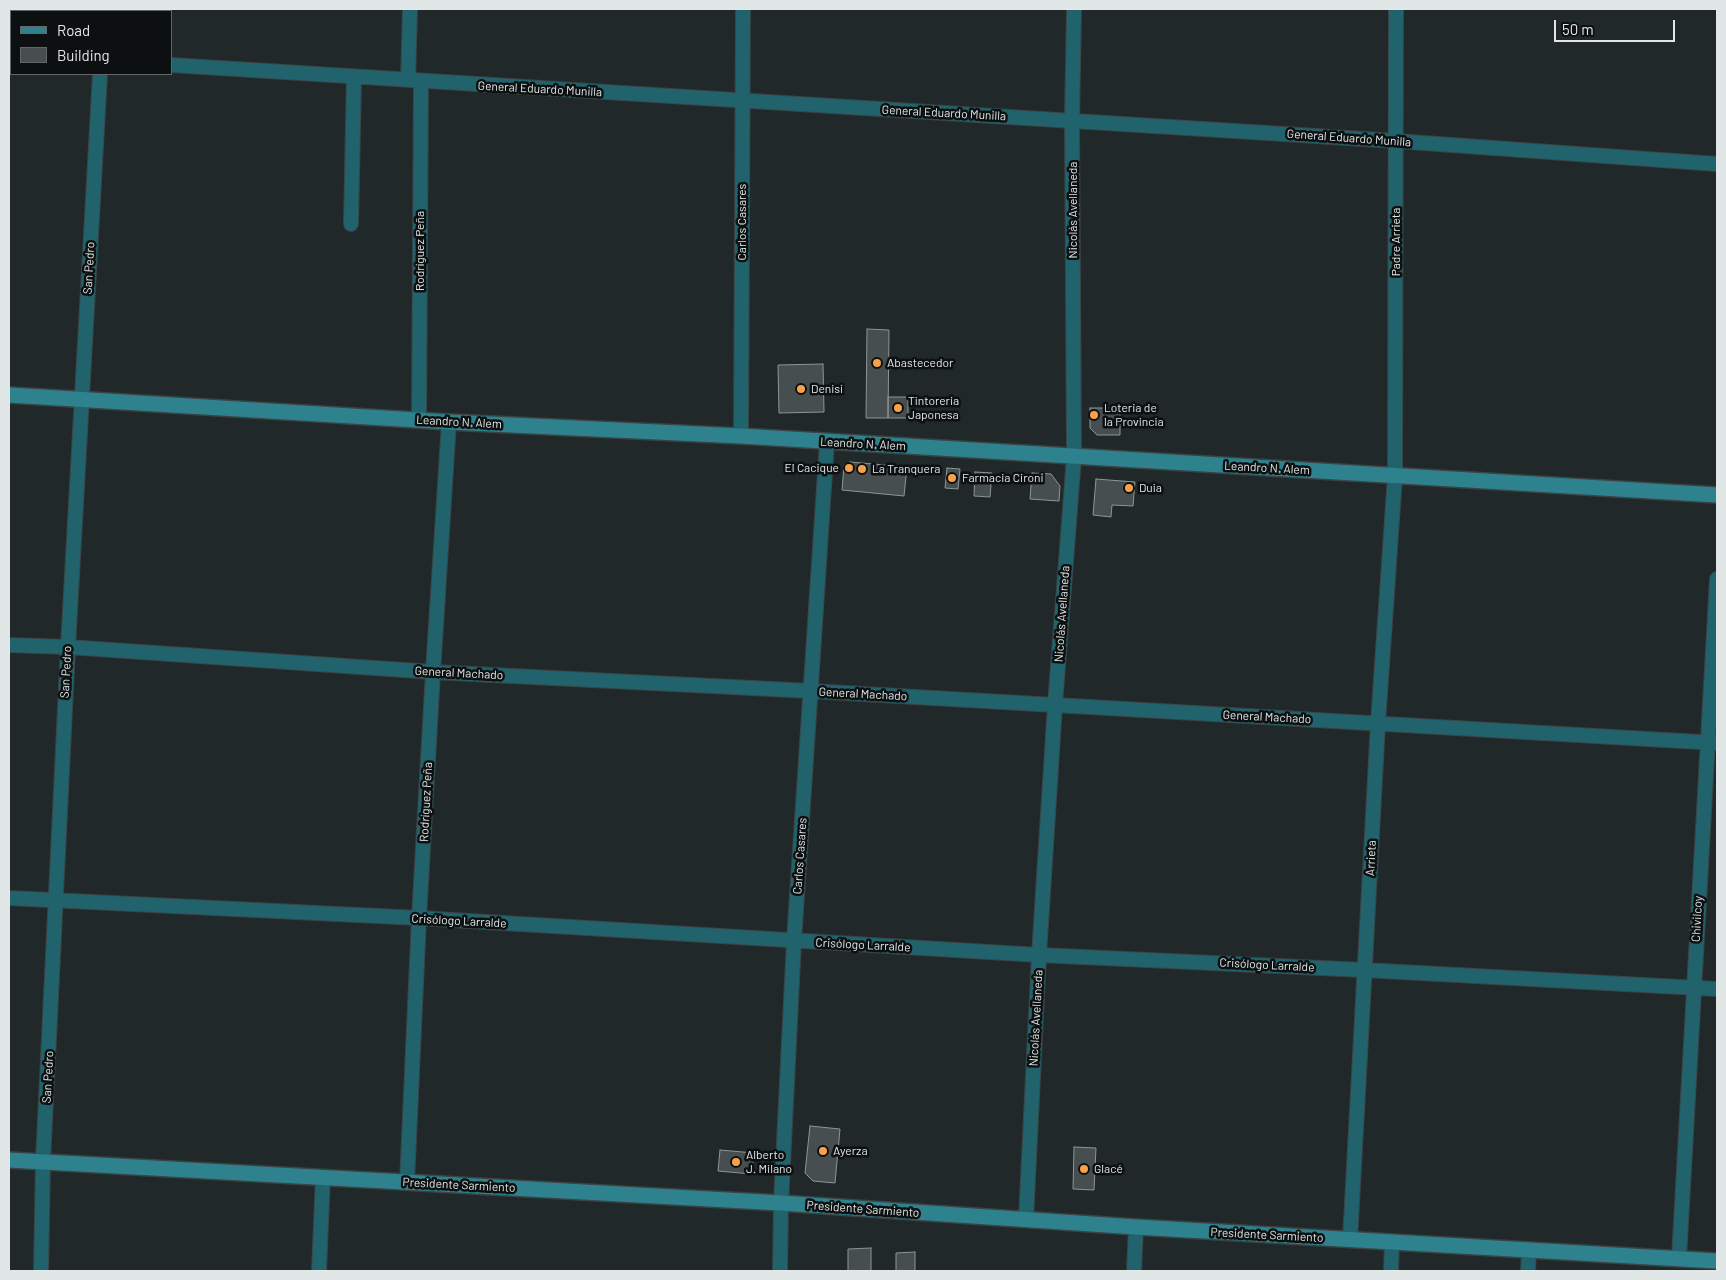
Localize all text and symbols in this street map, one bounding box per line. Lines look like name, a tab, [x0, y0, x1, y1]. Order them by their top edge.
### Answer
legend	[10, 10, 172, 75]
scale bar	[1556, 10, 1677, 42]
text: 50 m	[1562, 20, 1594, 38]
text: Road	[57, 21, 90, 39]
text: Building	[57, 46, 110, 64]
street label: General Eduardo Munilla	[477, 79, 603, 99]
street label: General Eduardo Munilla	[881, 103, 1007, 123]
street label: General Eduardo Munilla	[1286, 126, 1412, 150]
street label: Nicolás Avellaneda	[1066, 162, 1080, 258]
street label: Carlos Casares	[735, 184, 749, 260]
street label: Padre Arrieta	[1389, 208, 1403, 276]
street label: Rodríguez Peña	[413, 211, 427, 291]
street label: San Pedro	[80, 241, 98, 295]
place label: Abastecedor	[887, 356, 953, 370]
marker: Abastecedor	[871, 357, 883, 369]
place label: Denisi	[811, 382, 843, 396]
marker: Denisi	[795, 383, 807, 395]
place label: Tintoreria Japonesa	[908, 394, 959, 422]
place label: Loteria de la Provincia	[1104, 401, 1164, 429]
marker: Tintoreria Japonesa	[892, 402, 904, 414]
marker: Loteria de la Provincia	[1088, 409, 1100, 421]
street label: Leandro N. Alem	[416, 413, 502, 431]
street label: Leandro N. Alem	[820, 435, 906, 453]
street label: Leandro N. Alem	[1224, 459, 1310, 477]
place label: El Cacique	[784, 461, 839, 475]
marker: El Cacique	[843, 462, 855, 474]
place label: La Tranquera	[872, 462, 940, 476]
marker: La Tranquera	[856, 463, 868, 475]
place label: Farmacia Cironi	[962, 471, 1044, 485]
marker: Farmacia Cironi	[946, 472, 958, 484]
place label: Duia	[1139, 481, 1162, 495]
marker: Duia	[1123, 482, 1135, 494]
street label: Nicolás Avellaneda	[1051, 565, 1073, 663]
street label: San Pedro	[57, 645, 75, 699]
street label: General Machado	[414, 663, 504, 683]
street label: General Machado	[818, 684, 908, 704]
street label: General Machado	[1222, 707, 1312, 727]
street label: Rodríguez Peña	[417, 762, 435, 842]
street label: Carlos Casares	[790, 817, 810, 895]
street label: Arrieta	[1363, 840, 1379, 876]
street label: Chivilcoy	[1689, 895, 1705, 943]
street label: Crisólogo Larralde	[411, 911, 507, 931]
street label: Crisólogo Larralde	[815, 935, 911, 955]
street label: Crisólogo Larralde	[1219, 955, 1315, 975]
street label: Nicolás Avellaneda	[1026, 969, 1046, 1067]
street label: San Pedro	[39, 1050, 57, 1104]
place label: Ayerza	[833, 1144, 868, 1158]
marker: Ayerza	[817, 1145, 829, 1157]
place label: Alberto J. Milano	[746, 1148, 792, 1176]
marker: Alberto J. Milano	[730, 1156, 742, 1168]
place label: Glacé	[1094, 1162, 1123, 1176]
marker: Glacé	[1078, 1163, 1090, 1175]
street label: Presidente Sarmiento	[402, 1175, 516, 1195]
street label: Presidente Sarmiento	[806, 1198, 920, 1220]
street label: Presidente Sarmiento	[1210, 1225, 1324, 1245]

